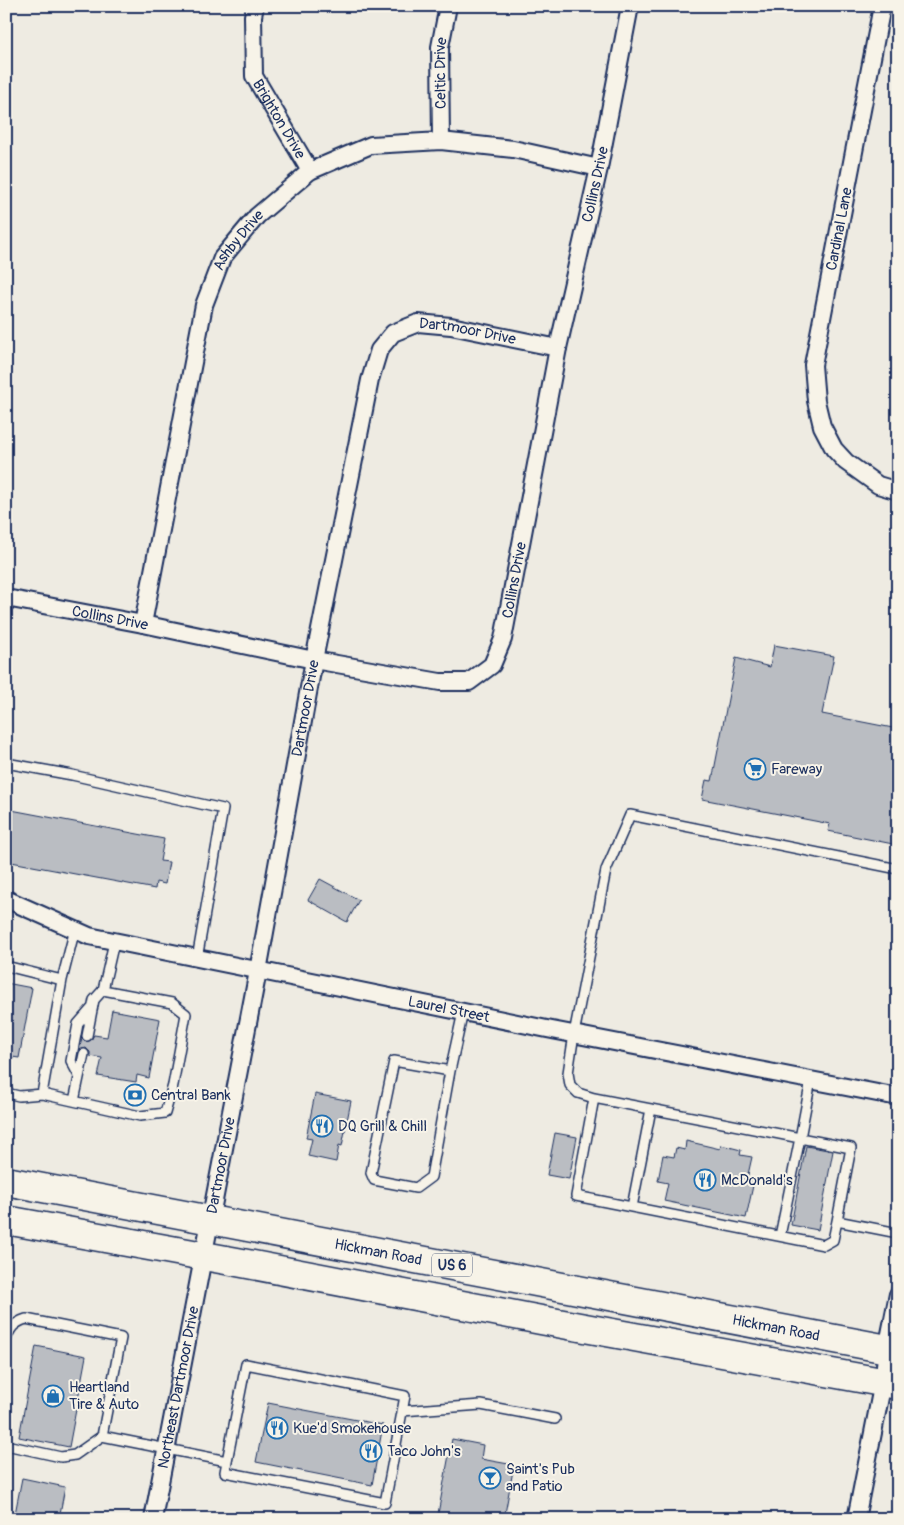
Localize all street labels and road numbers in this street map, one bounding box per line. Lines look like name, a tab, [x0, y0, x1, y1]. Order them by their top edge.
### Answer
street label: Celtic Drive	[431, 35, 452, 109]
street label: Brighton Drive	[248, 76, 310, 163]
street label: Collins Drive	[578, 144, 613, 224]
street label: Cardinal Lane	[822, 185, 857, 272]
street label: Ashby Drive	[209, 205, 268, 273]
street label: Dartmoor Drive	[418, 314, 518, 349]
street label: Collins Drive	[498, 540, 531, 620]
street label: Collins Drive	[70, 602, 151, 635]
street label: Dartmoor Drive	[288, 658, 324, 758]
street label: Laurel Street	[406, 992, 492, 1027]
street label: Dartmoor Drive	[203, 1115, 240, 1215]
street label: Hickman Road	[333, 1235, 424, 1270]
road number: US 6	[432, 1254, 472, 1276]
street label: Northeast Dartmoor Drive	[154, 1304, 204, 1470]
street label: Hickman Road	[731, 1311, 821, 1346]

